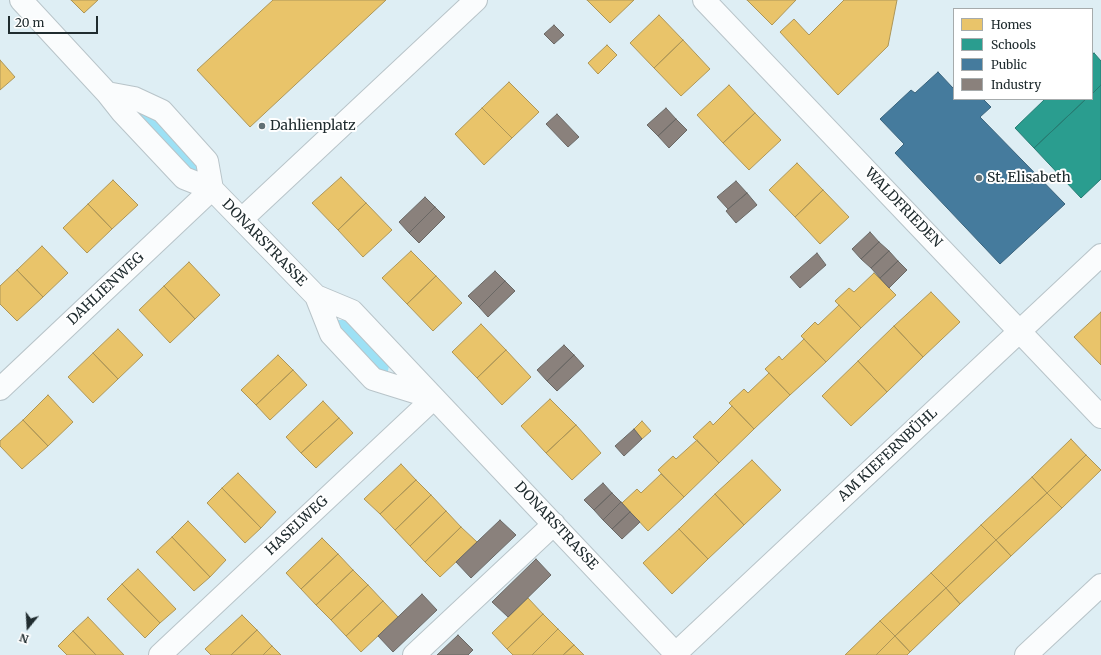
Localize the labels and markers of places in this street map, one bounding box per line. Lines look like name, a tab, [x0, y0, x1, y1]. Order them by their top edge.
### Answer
place label: Dahlienplatz	[270, 118, 356, 134]
marker: Dahlienplatz	[257, 121, 267, 131]
place label: St. Elisabeth	[987, 170, 1071, 186]
marker: St. Elisabeth	[974, 173, 984, 183]

